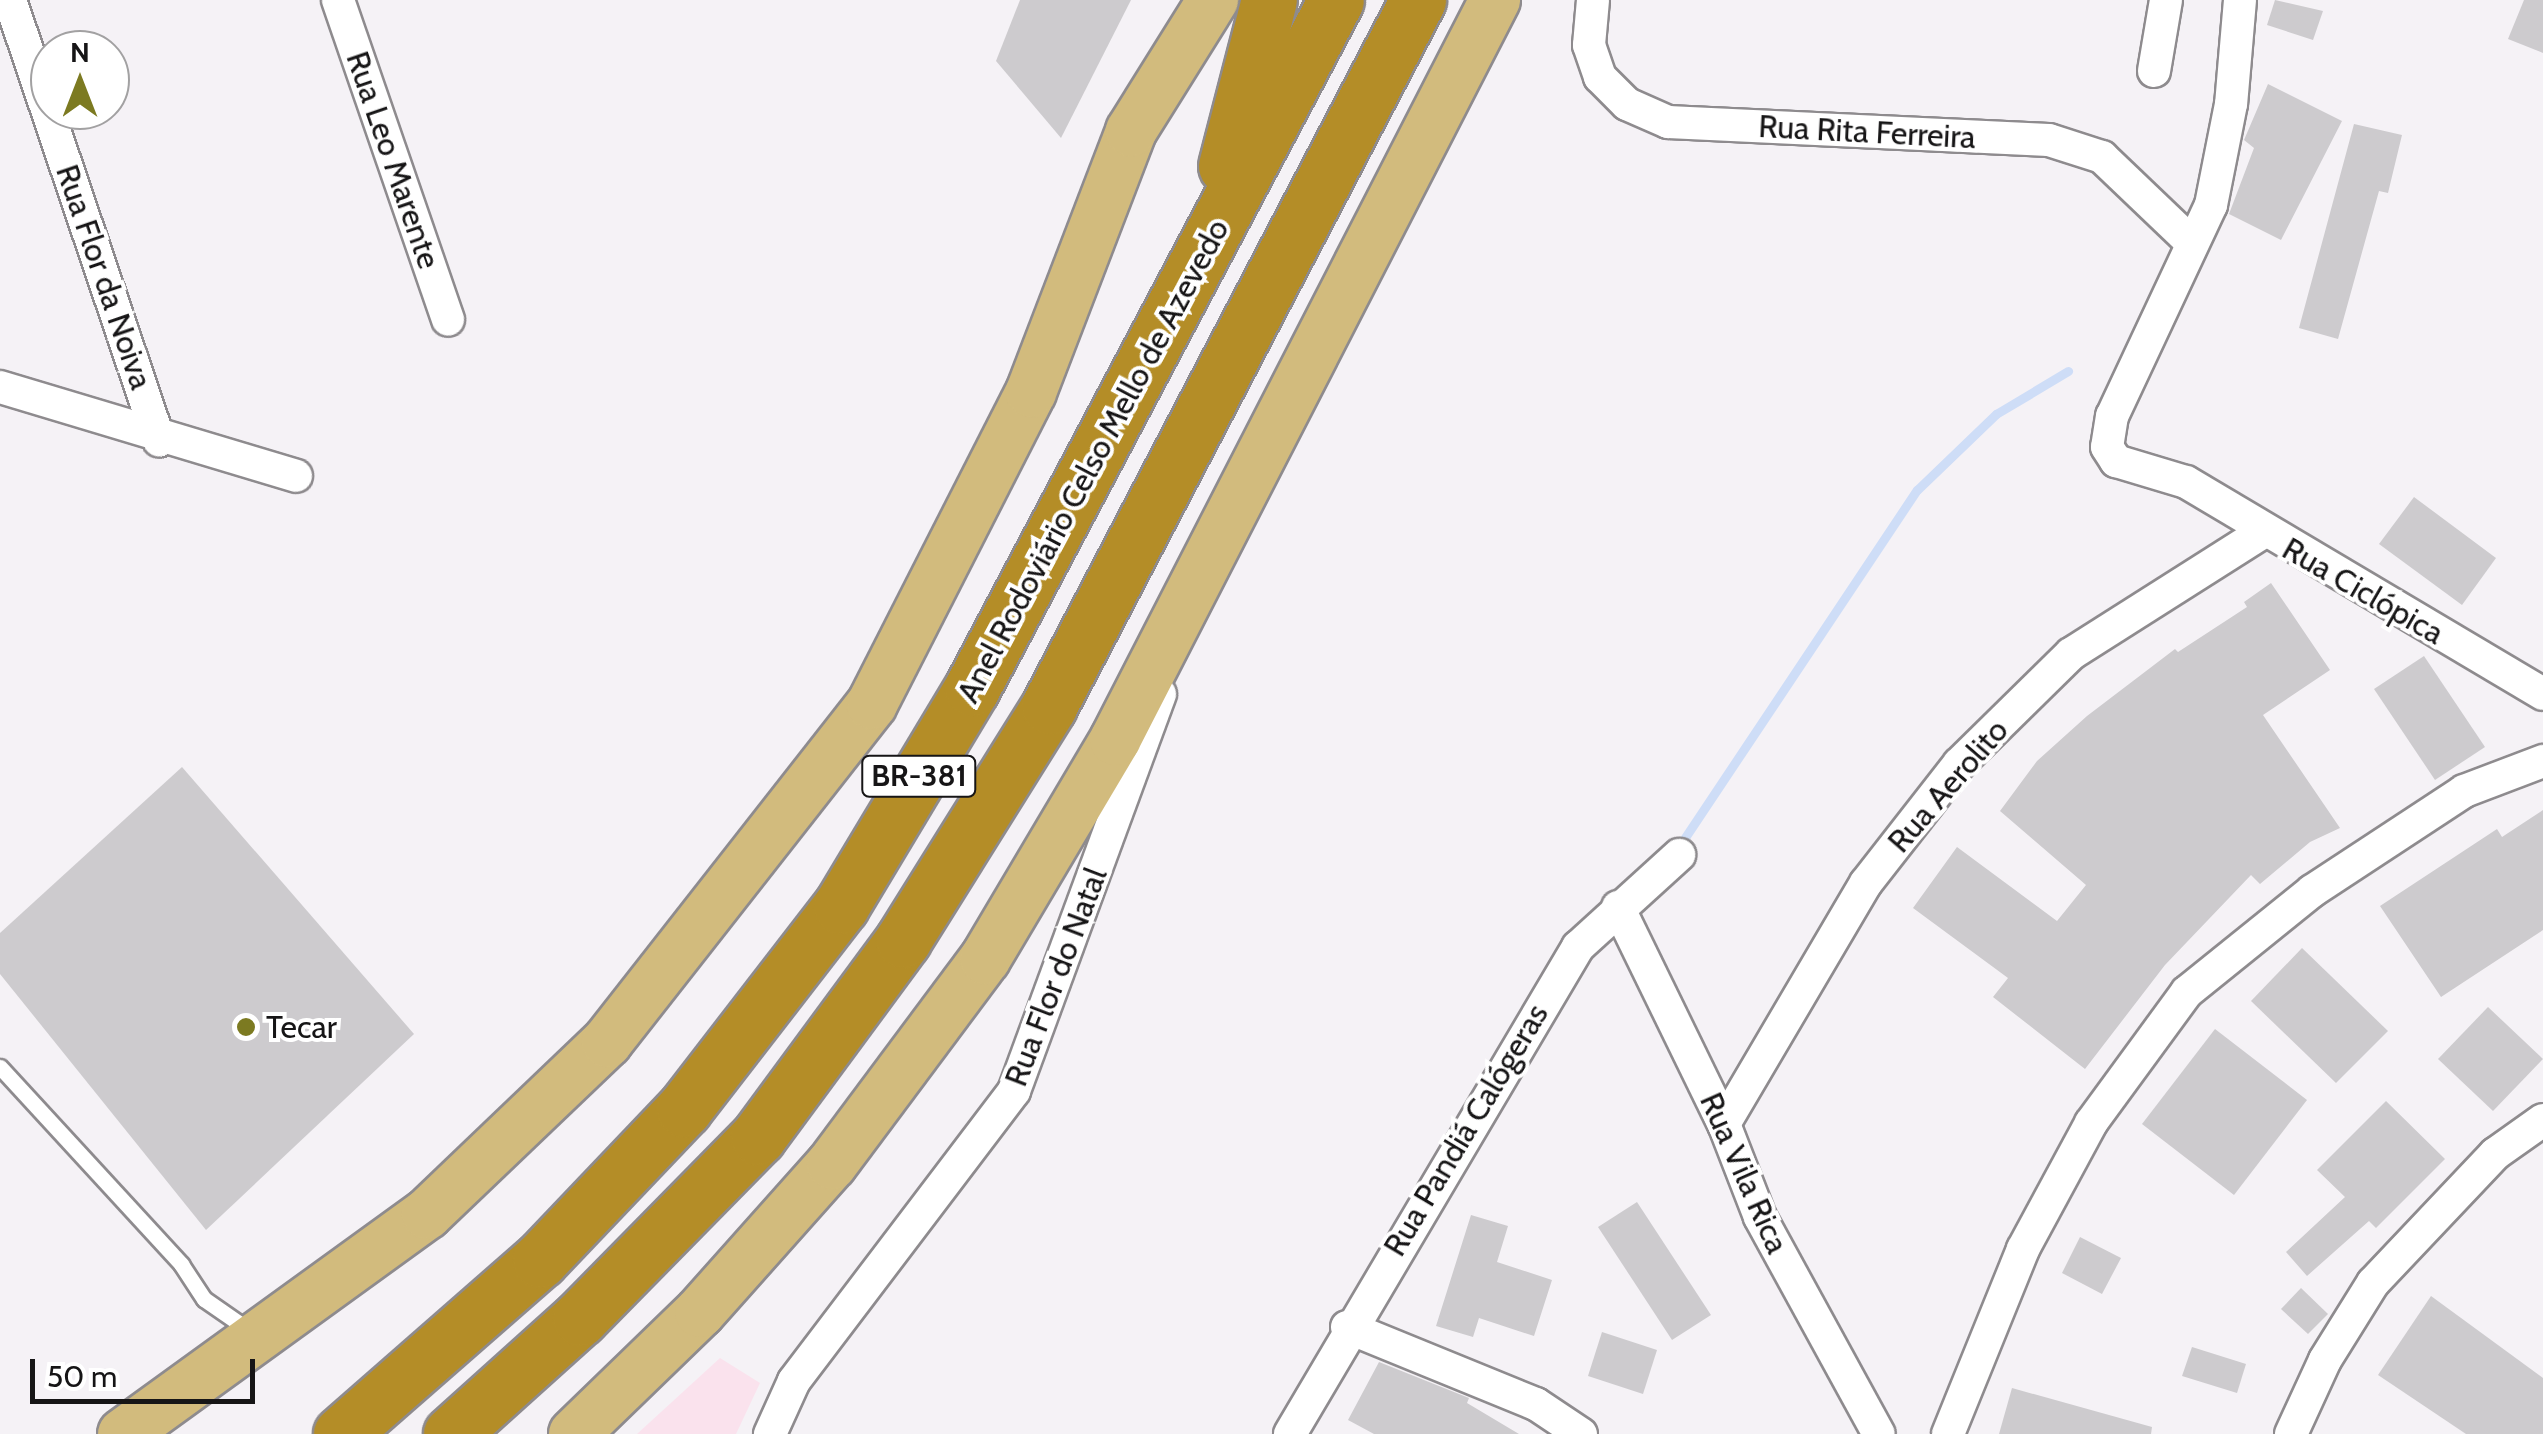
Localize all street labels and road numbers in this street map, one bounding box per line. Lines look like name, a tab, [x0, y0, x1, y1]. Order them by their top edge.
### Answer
street label: Rua Leo Marente	[338, 46, 448, 274]
street label: Rua Rita Ferreira	[1757, 107, 1977, 157]
street label: Rua Flor da Noiva	[48, 160, 160, 394]
street label: Anel Rodoviário Celso Mello de Azevedo	[949, 213, 1237, 709]
street label: Rua Ciclópica	[2276, 529, 2450, 653]
street label: Rua Aerolito	[1880, 712, 2016, 860]
road number: BR-381	[859, 751, 979, 801]
street label: Rua Flor do Natal	[997, 862, 1115, 1092]
street label: Rua Pandiá Calógeras	[1376, 997, 1556, 1263]
street label: Rua Vila Rica	[1692, 1087, 1796, 1259]

